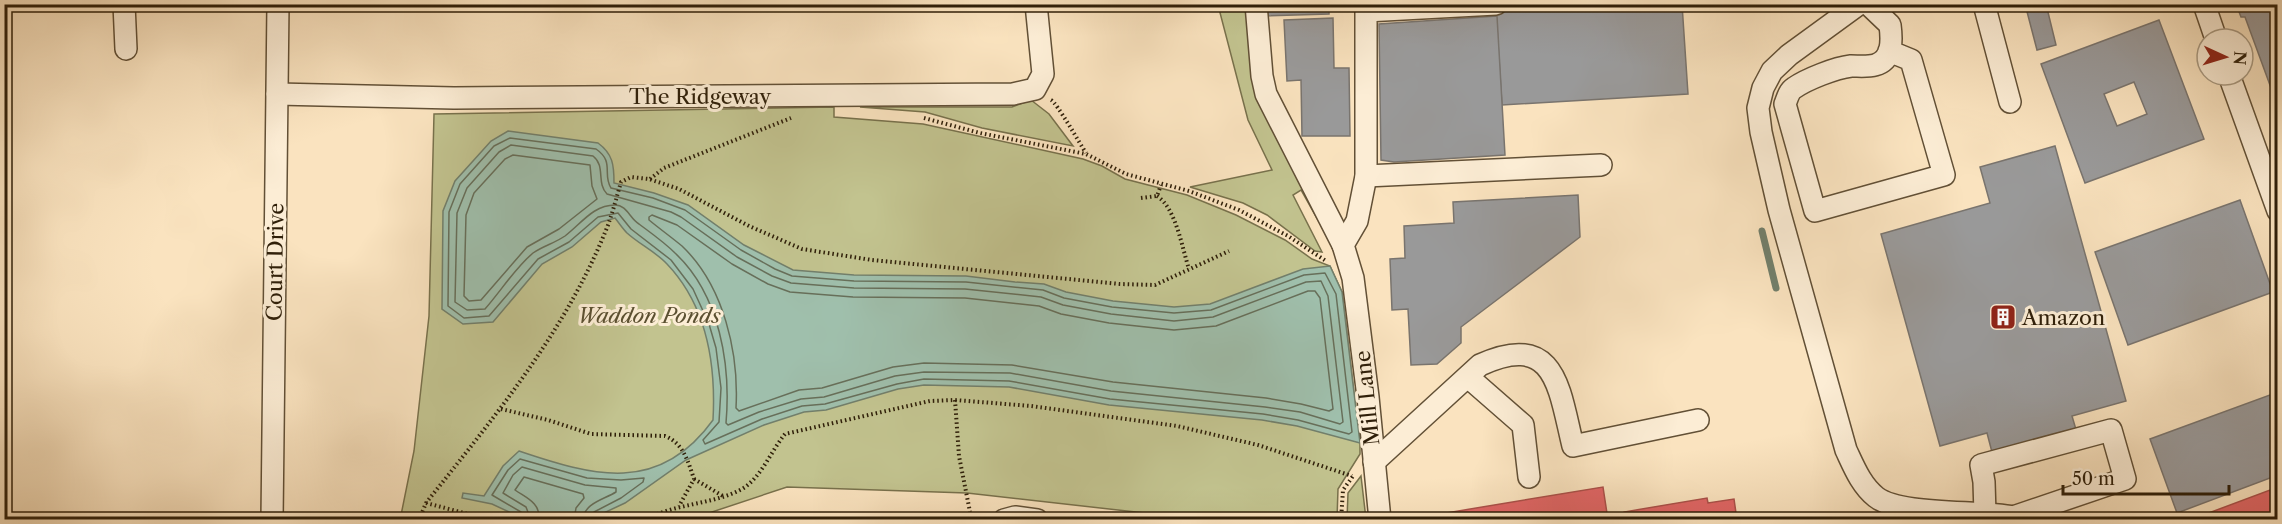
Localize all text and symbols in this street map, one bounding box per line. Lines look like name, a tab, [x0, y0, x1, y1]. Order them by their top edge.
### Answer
north arrow	[2195, 27, 2255, 87]
text: N	[2229, 50, 2250, 66]
street label: The Ridgeway	[629, 84, 771, 109]
street label: Court Drive	[261, 203, 289, 321]
building icon: Amazon	[1988, 302, 2018, 332]
park label: Waddon Ponds	[577, 303, 721, 328]
place label: Amazon	[2021, 305, 2105, 330]
street label: Mill Lane	[1350, 349, 1384, 447]
scale bar	[2063, 458, 2230, 496]
text: 50 m	[2072, 468, 2115, 490]

